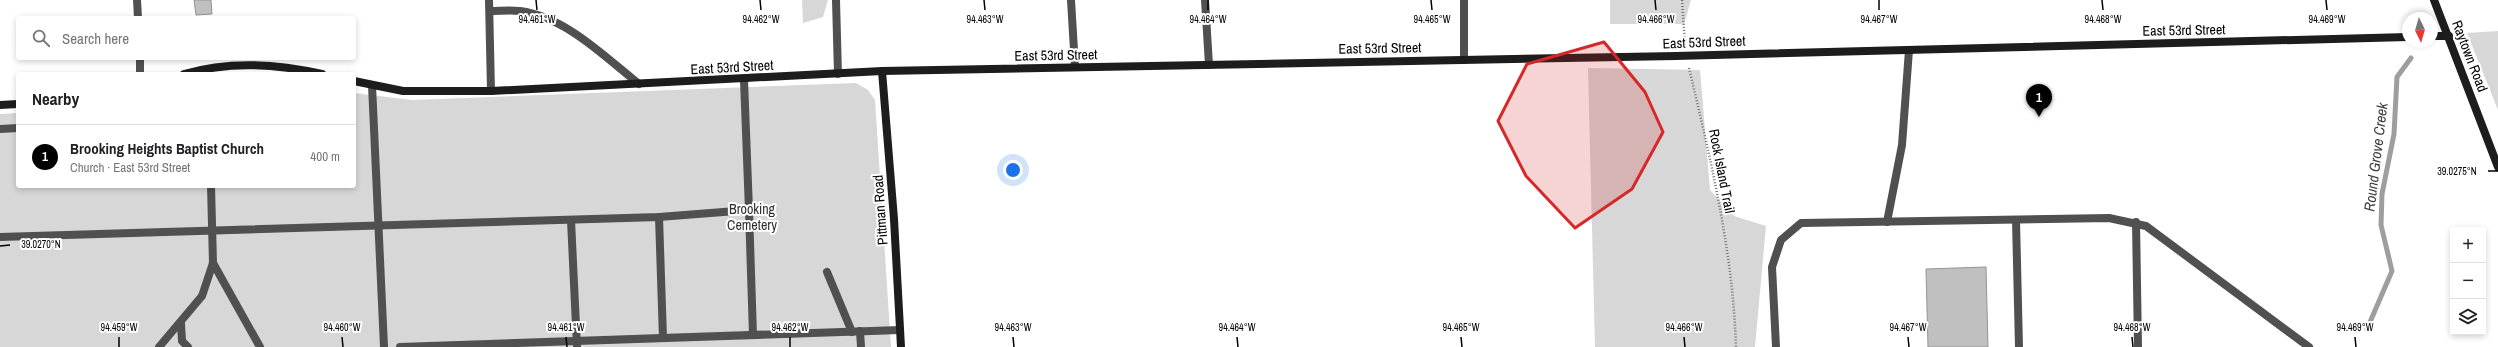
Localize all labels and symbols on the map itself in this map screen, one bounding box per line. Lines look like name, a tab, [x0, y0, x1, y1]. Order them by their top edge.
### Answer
north arrow	[2402, 12, 2438, 48]
text: 94.461°W	[519, 13, 556, 26]
text: 94.462°W	[743, 13, 780, 26]
text: 94.463°W	[967, 13, 1004, 26]
text: 94.464°W	[1190, 13, 1227, 26]
text: 94.465°W	[1414, 13, 1451, 26]
text: 94.466°W	[1638, 13, 1675, 26]
text: 94.467°W	[1861, 13, 1898, 26]
text: 94.468°W	[2085, 13, 2122, 26]
text: 94.469°W	[2309, 13, 2346, 26]
street label: Raytown Road	[2448, 18, 2492, 94]
street label: East 53rd Street	[2142, 20, 2226, 40]
street label: East 53rd Street	[1662, 32, 1746, 52]
street label: East 53rd Street	[1338, 38, 1422, 58]
street label: East 53rd Street	[1014, 45, 1098, 65]
street label: East 53rd Street	[690, 56, 774, 78]
pin: 1	[2026, 84, 2052, 117]
water label: Round Grove Creek	[2358, 101, 2393, 213]
street label: Rock Island Trail	[1705, 127, 1739, 215]
your location	[1003, 160, 1023, 180]
text: 39.0275°N	[2437, 165, 2477, 178]
street label: Pittman Road	[869, 174, 891, 246]
park label: Brooking Cemetery	[727, 200, 777, 234]
text: 39.0270°N	[21, 238, 61, 251]
text: 94.459°W	[101, 321, 138, 334]
text: 94.460°W	[324, 321, 361, 334]
text: 94.461°W	[548, 321, 585, 334]
text: 94.462°W	[772, 321, 809, 334]
text: 94.463°W	[995, 321, 1032, 334]
text: 94.464°W	[1219, 321, 1256, 334]
text: 94.465°W	[1443, 321, 1480, 334]
text: 94.466°W	[1666, 321, 1703, 334]
text: 94.467°W	[1890, 321, 1927, 334]
text: 94.468°W	[2114, 321, 2151, 334]
text: 94.469°W	[2337, 321, 2374, 334]

